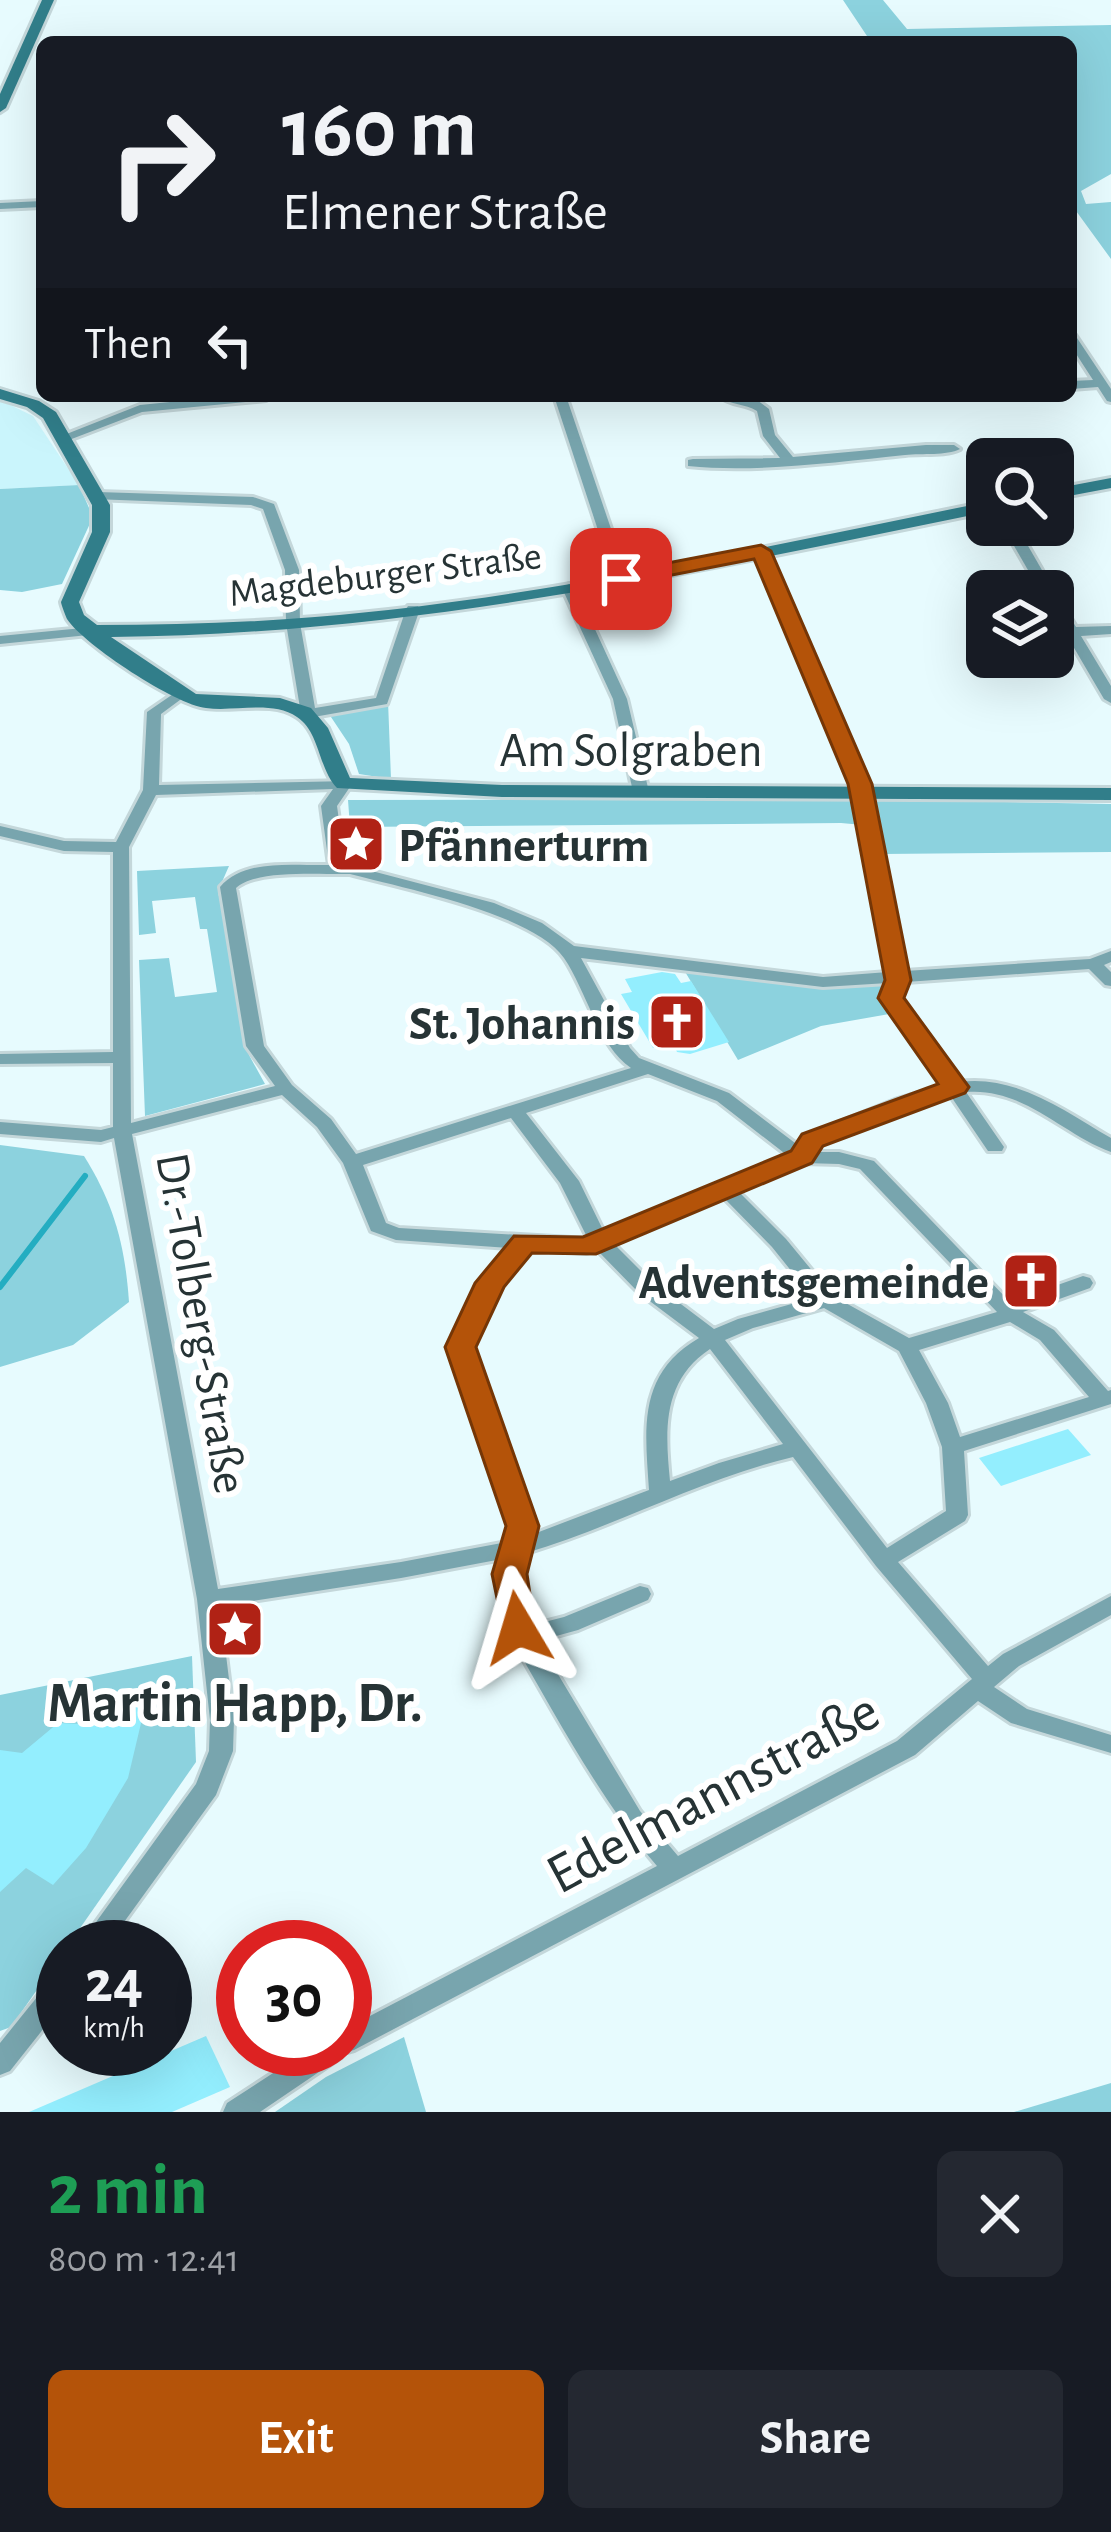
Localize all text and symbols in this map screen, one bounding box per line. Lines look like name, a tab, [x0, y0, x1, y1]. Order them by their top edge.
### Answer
icon: right	[84, 84, 240, 240]
text: 160 m	[282, 88, 477, 172]
text: Elmener Straße	[282, 186, 608, 240]
icon: left	[197, 312, 263, 378]
text: Then	[84, 322, 173, 367]
map controls	[966, 438, 1074, 678]
button: search	[966, 438, 1074, 546]
pin	[570, 528, 672, 630]
street label: Magdeburger Straße	[227, 537, 544, 614]
icon: arrive	[588, 546, 654, 612]
button: layers	[966, 570, 1074, 678]
street label: Am Solgraben	[500, 728, 762, 776]
place icon: Pfännerturm	[325, 813, 387, 875]
place label: Pfännerturm	[398, 823, 649, 871]
church icon: St. Johannis	[646, 991, 708, 1053]
place label: St. Johannis	[409, 1001, 635, 1049]
street label: Dr.-Tolberg-Straße	[146, 1150, 254, 1498]
church icon: Adventsgemeinde	[1000, 1250, 1062, 1312]
place label: Adventsgemeinde	[639, 1260, 989, 1308]
position arrow	[455, 1565, 581, 1691]
place icon: Martin Happ, Dr.	[204, 1598, 266, 1660]
place label: Martin Happ, Dr.	[47, 1675, 423, 1732]
street label: Edelmannstraße	[538, 1682, 888, 1904]
speed limit sign: 30	[216, 1920, 372, 2076]
text: 24	[85, 1953, 143, 2013]
text: km/h	[83, 2013, 145, 2043]
button: close	[937, 2151, 1063, 2277]
text: 2 min	[48, 2155, 208, 2227]
text: 800 m · 12:41	[48, 2240, 239, 2279]
button: Exit	[48, 2370, 544, 2508]
button: Share	[568, 2370, 1063, 2508]

